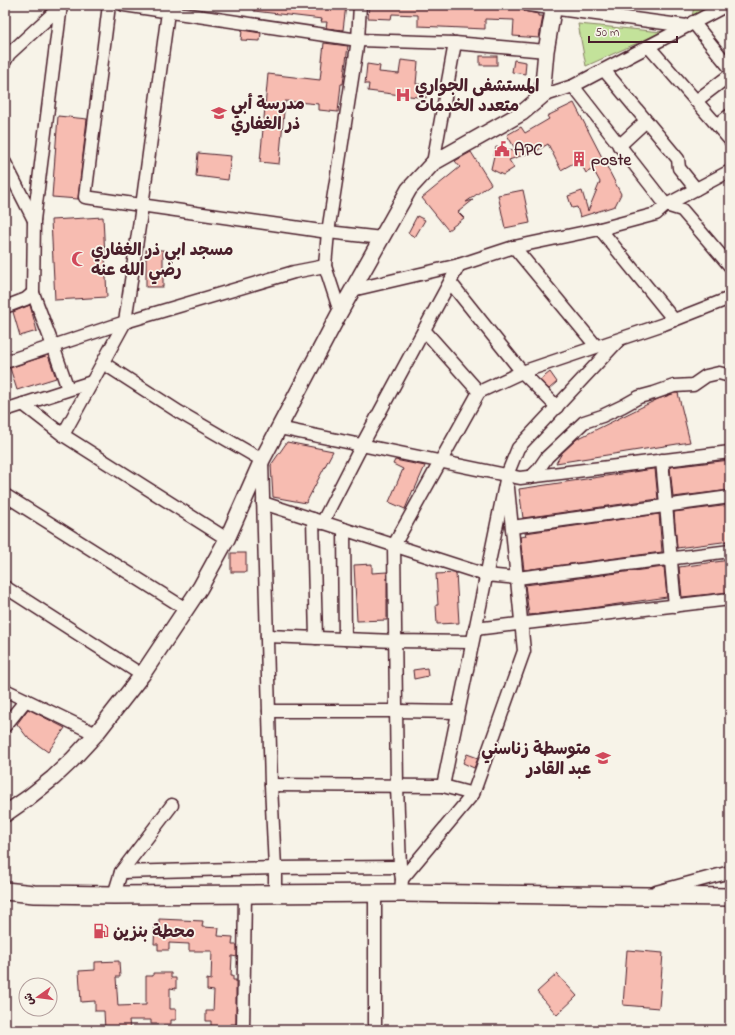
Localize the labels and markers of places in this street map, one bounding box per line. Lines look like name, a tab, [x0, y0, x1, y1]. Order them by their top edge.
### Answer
place label: المستشفى الجواري متعدد الخدمات	[415, 74, 539, 119]
hospital icon: المستشفى الجواري متعدد الخدمات	[394, 86, 412, 104]
place label: مدرسة أبي ذر الغفاري	[231, 92, 305, 137]
school or university icon: مدرسة أبي ذر الغفاري	[210, 104, 228, 122]
place label: APC	[514, 138, 543, 163]
public building icon: APC	[493, 140, 511, 158]
place label: poste	[591, 148, 632, 173]
building icon: poste	[570, 150, 588, 168]
place label: مسجد ابي ذر الغفاري رضي الله عنه	[91, 238, 234, 285]
mosque icon: مسجد ابي ذر الغفاري رضي الله عنه	[70, 250, 88, 268]
place label: متوسطة زناسني عبد القادر	[481, 737, 591, 782]
school or university icon: متوسطة زناسني عبد القادر	[594, 749, 612, 767]
place label: محطة بنزين	[113, 920, 195, 945]
fuel station icon: محطة بنزين	[92, 922, 110, 940]

